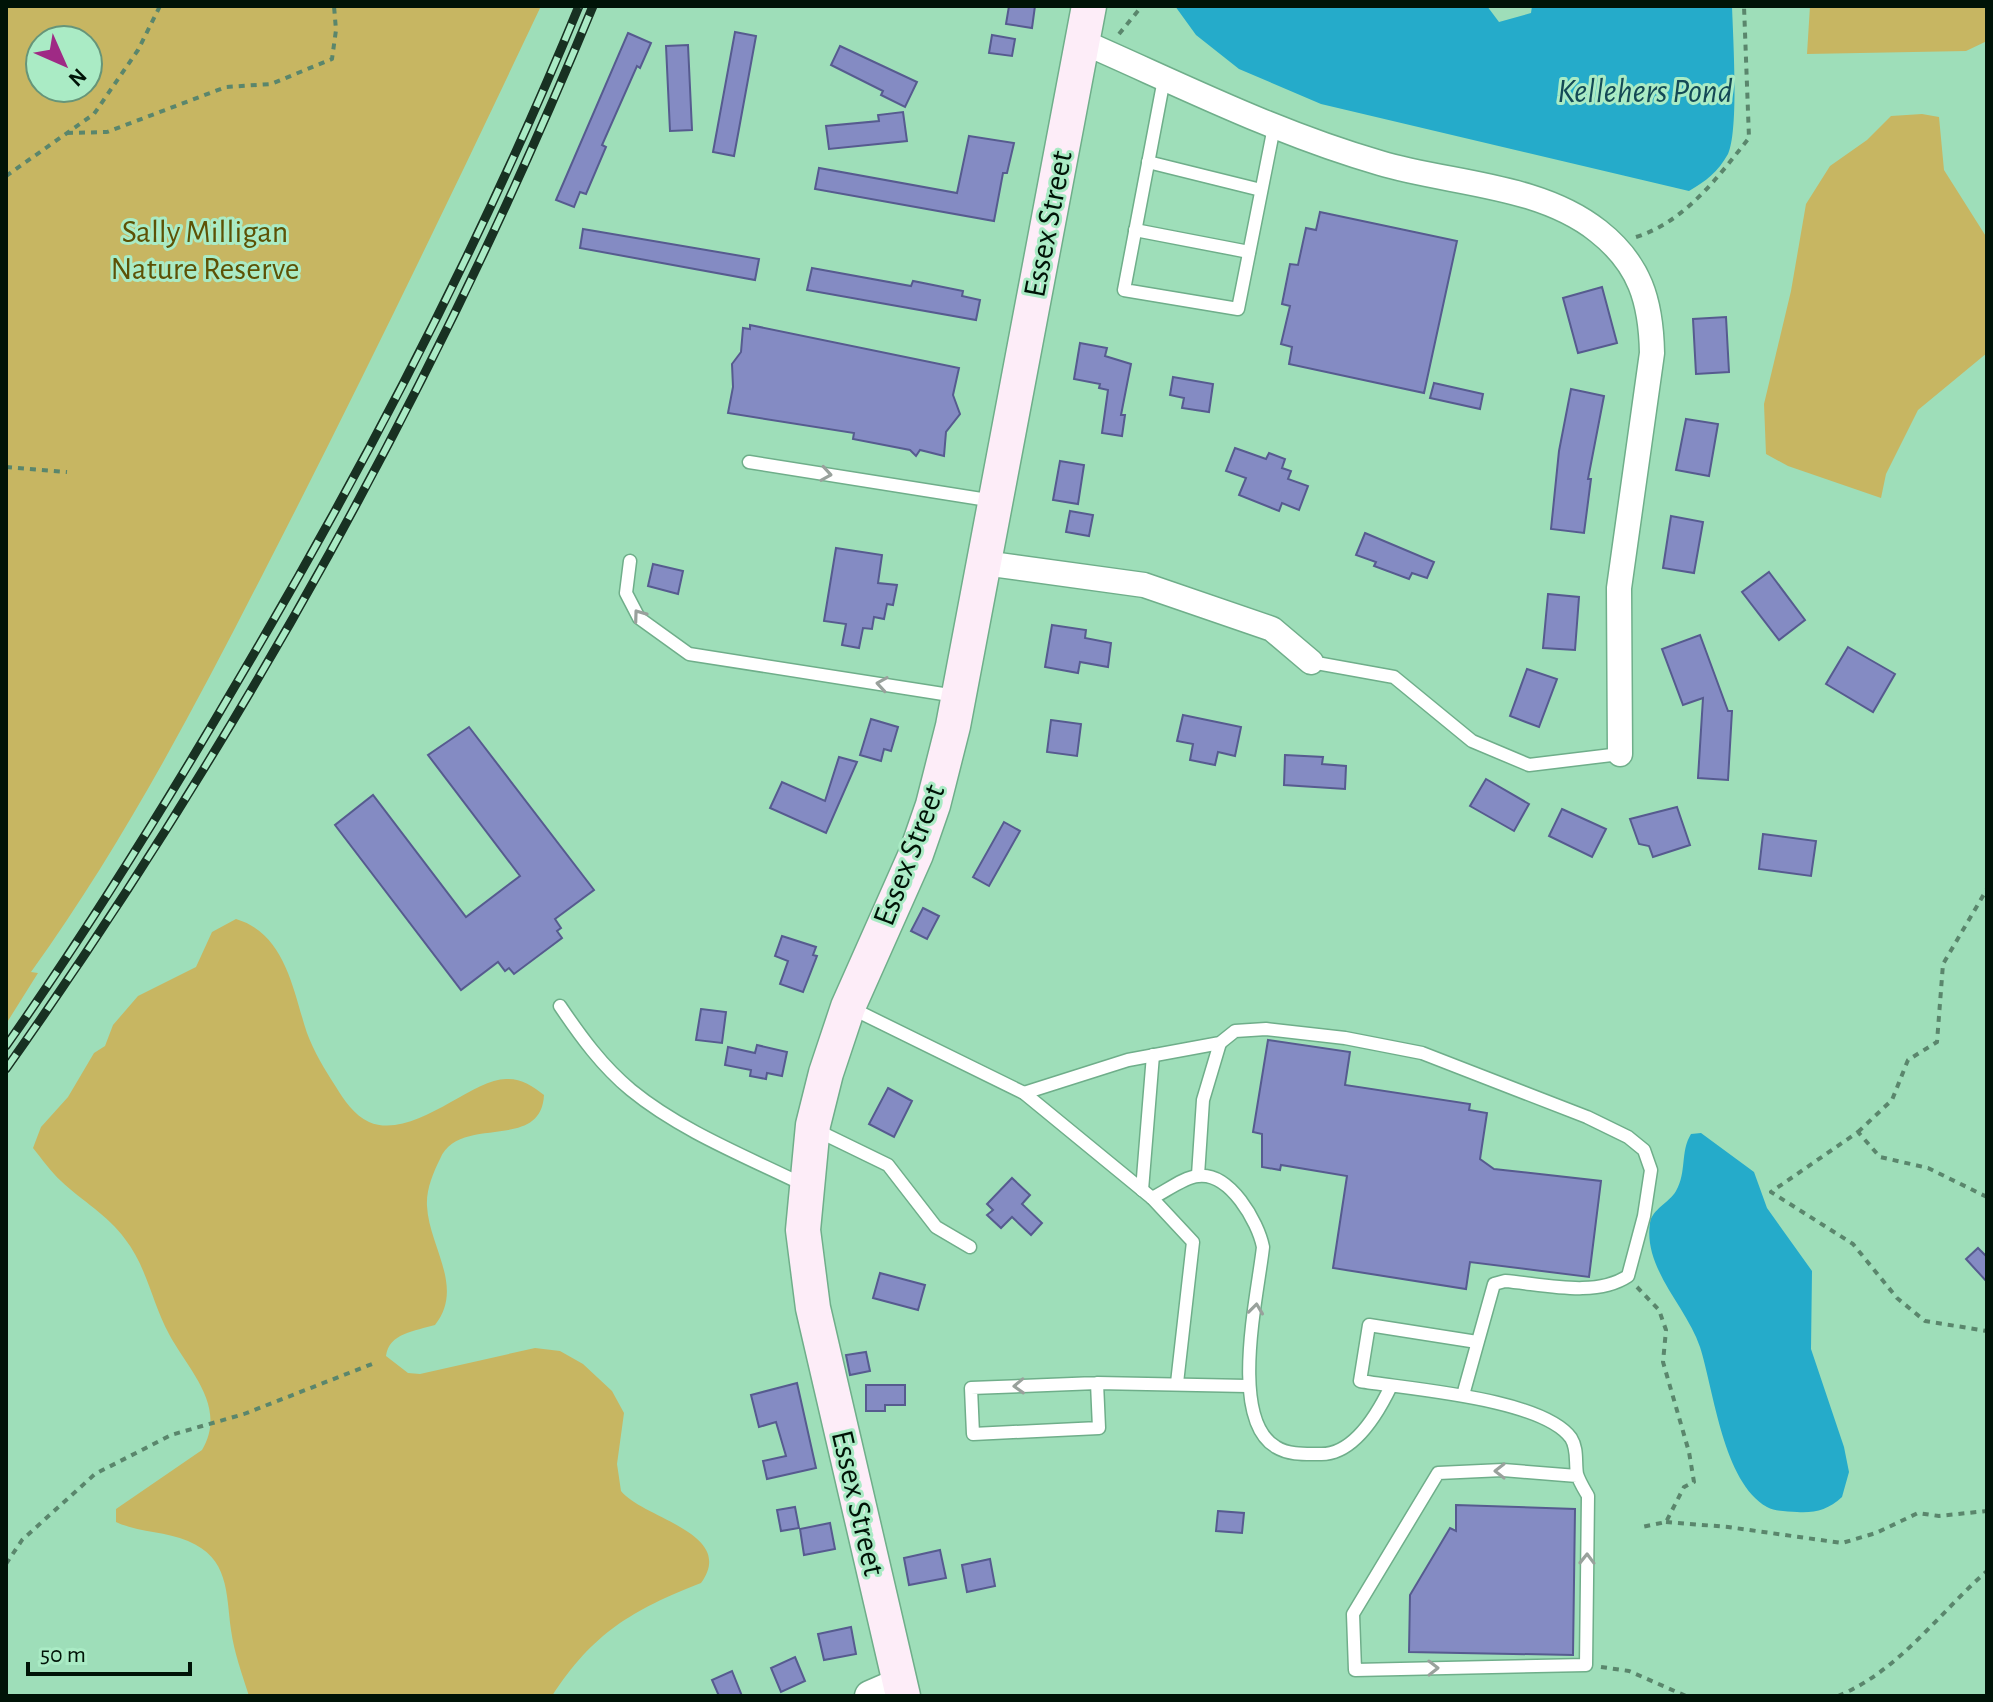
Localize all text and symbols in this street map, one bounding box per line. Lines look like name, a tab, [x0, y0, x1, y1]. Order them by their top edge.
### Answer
north arrow	[24, 24, 104, 104]
text: N	[64, 64, 91, 91]
water label: Kellehers Pond	[1557, 75, 1733, 109]
street label: Essex Street	[1018, 148, 1078, 300]
park label: Sally Milligan Nature Reserve	[110, 216, 300, 285]
one-way arrow	[819, 465, 832, 482]
one-way arrow	[634, 609, 649, 624]
one-way arrow	[875, 677, 889, 694]
street label: Essex Street	[867, 780, 951, 930]
one-way arrow	[1247, 1302, 1264, 1316]
one-way arrow	[1012, 1377, 1025, 1394]
street label: Essex Street	[826, 1427, 890, 1579]
one-way arrow	[1493, 1462, 1506, 1480]
one-way arrow	[1578, 1552, 1596, 1565]
scale bar	[28, 1626, 190, 1676]
text: 50 m	[40, 1643, 86, 1667]
one-way arrow	[1427, 1660, 1440, 1677]

